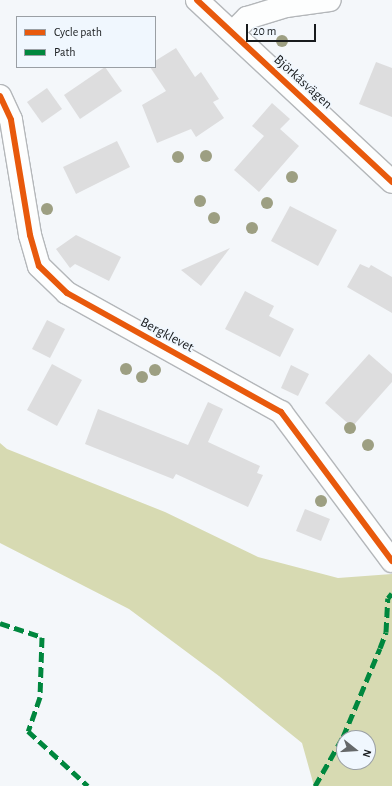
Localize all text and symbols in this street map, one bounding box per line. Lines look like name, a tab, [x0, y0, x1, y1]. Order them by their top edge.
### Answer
legend	[16, 16, 156, 68]
scale bar	[248, 16, 318, 42]
text: 20 m	[253, 25, 276, 37]
text: Cycle path	[54, 26, 102, 38]
text: Path	[54, 46, 76, 58]
street label: Björkåsvägen	[270, 51, 336, 113]
street label: Bergklevet	[137, 314, 197, 356]
north arrow	[336, 730, 376, 770]
text: N	[361, 748, 373, 759]

